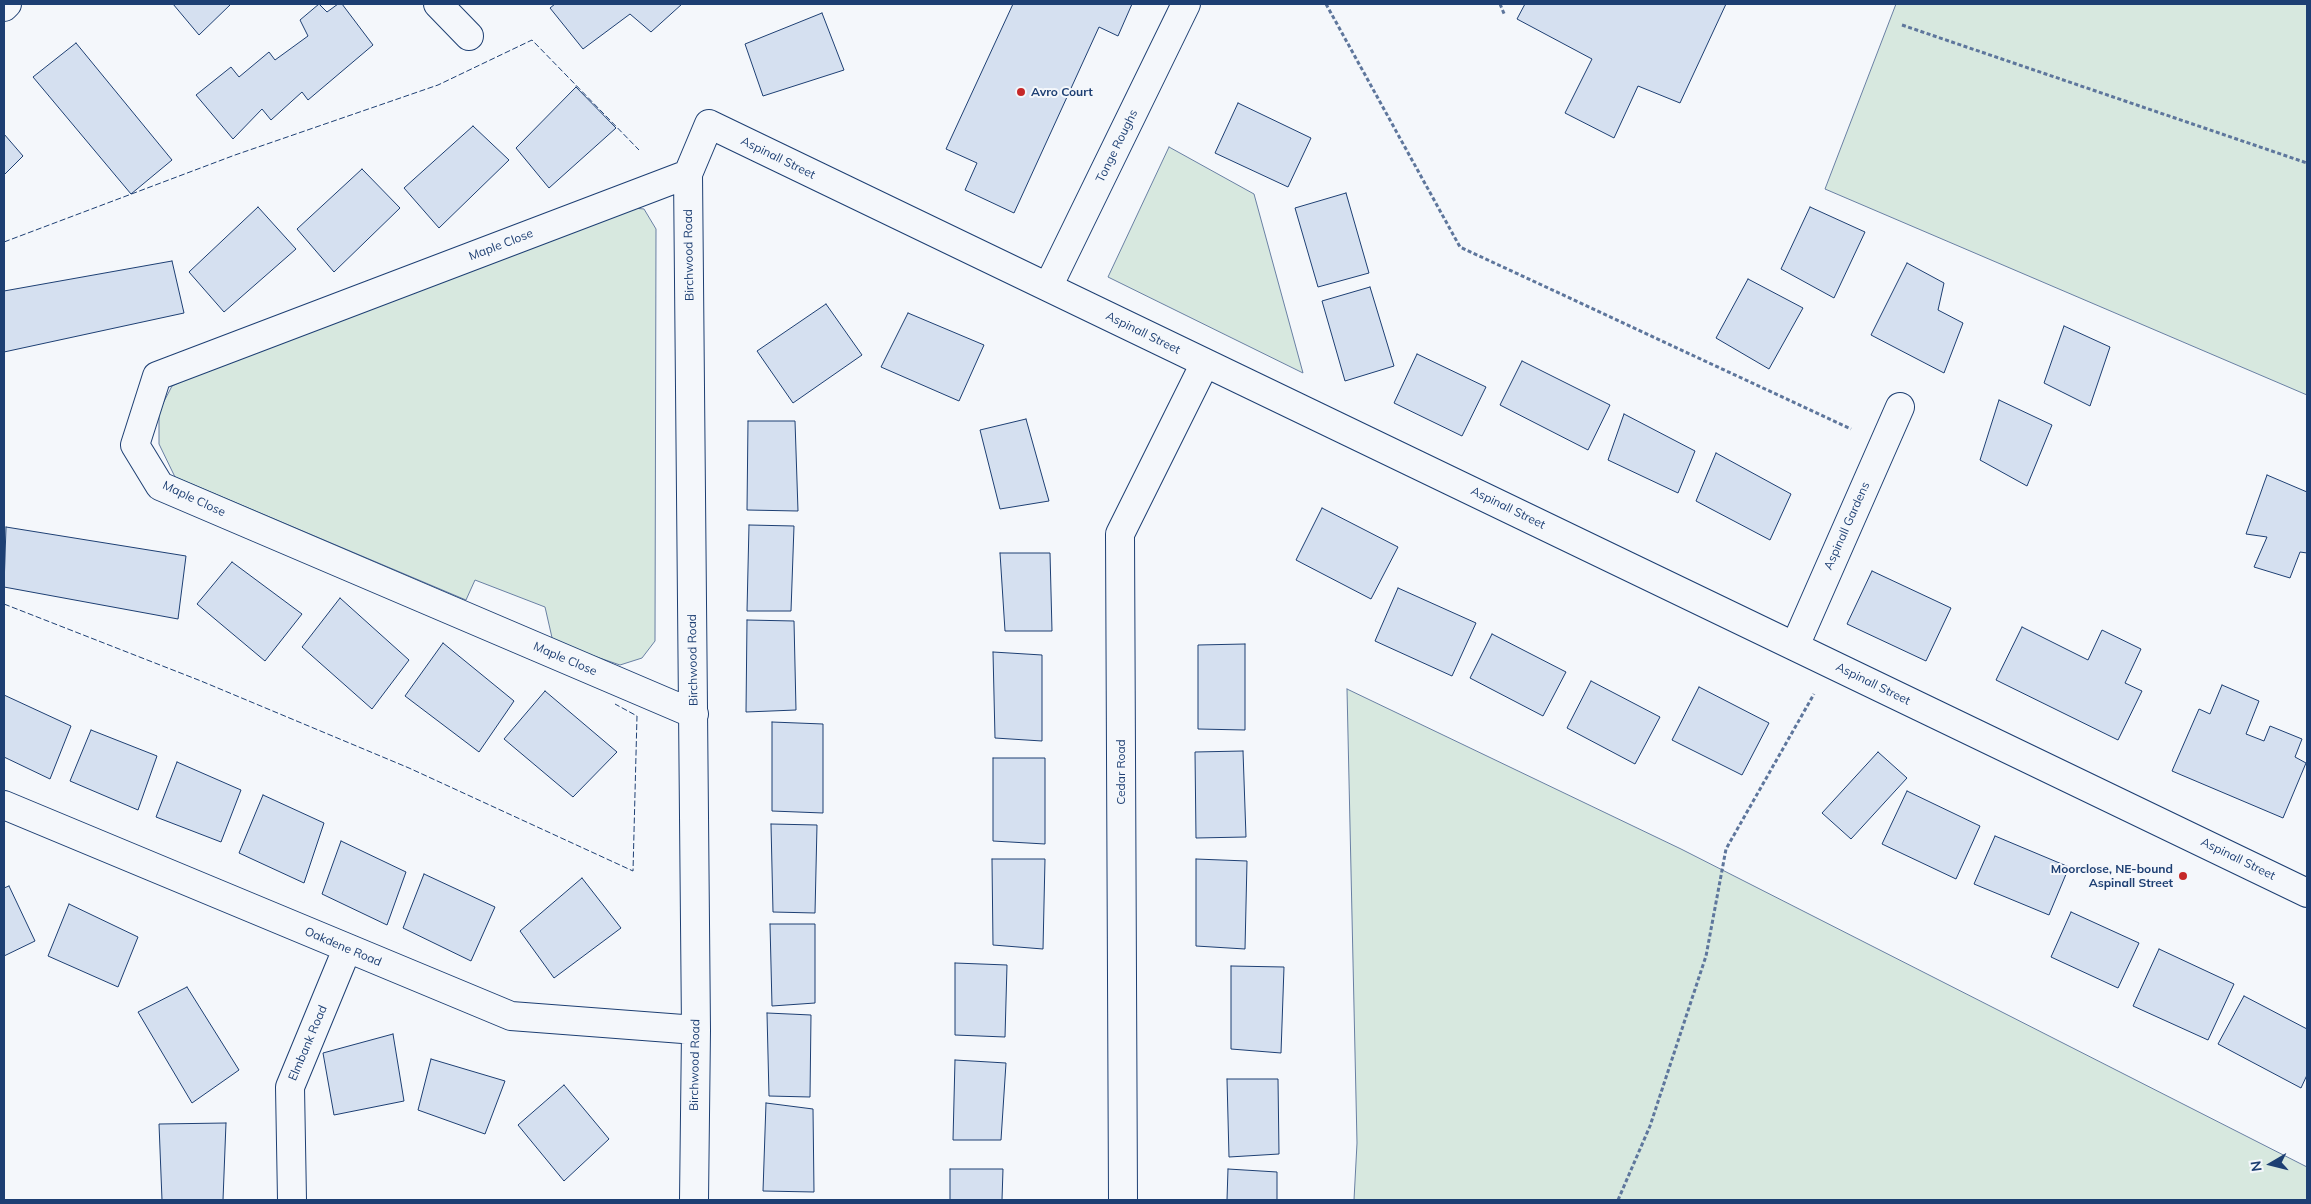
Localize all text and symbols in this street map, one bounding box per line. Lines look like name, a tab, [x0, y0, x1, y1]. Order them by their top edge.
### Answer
place label: Avro Court	[1031, 85, 1093, 99]
marker: Avro Court	[1015, 86, 1027, 98]
street label: Tonge Roughs	[1093, 107, 1141, 185]
street label: Aspinall Street	[738, 134, 818, 182]
street label: Birchwood Road	[681, 209, 697, 301]
street label: Maple Close	[467, 226, 535, 264]
street label: Aspinall Street	[1103, 309, 1183, 357]
street label: Maple Close	[160, 478, 228, 520]
street label: Aspinall Gardens	[1821, 480, 1873, 572]
street label: Aspinall Street	[1468, 484, 1548, 532]
street label: Birchwood Road	[685, 614, 701, 706]
street label: Maple Close	[531, 639, 599, 679]
street label: Aspinall Street	[1833, 660, 1913, 708]
street label: Cedar Road	[1114, 739, 1128, 805]
street label: Aspinall Street	[2198, 835, 2278, 883]
place label: Moorclose, NE-bound Aspinall Street	[2051, 862, 2173, 890]
marker: Moorclose, NE-bound Aspinall Street	[2177, 870, 2189, 882]
street label: Oakdene Road	[302, 924, 384, 970]
street label: Elmbank Road	[286, 1003, 330, 1083]
street label: Birchwood Road	[687, 1019, 703, 1111]
north arrow	[2246, 1139, 2296, 1189]
text: N	[2246, 1160, 2266, 1173]

